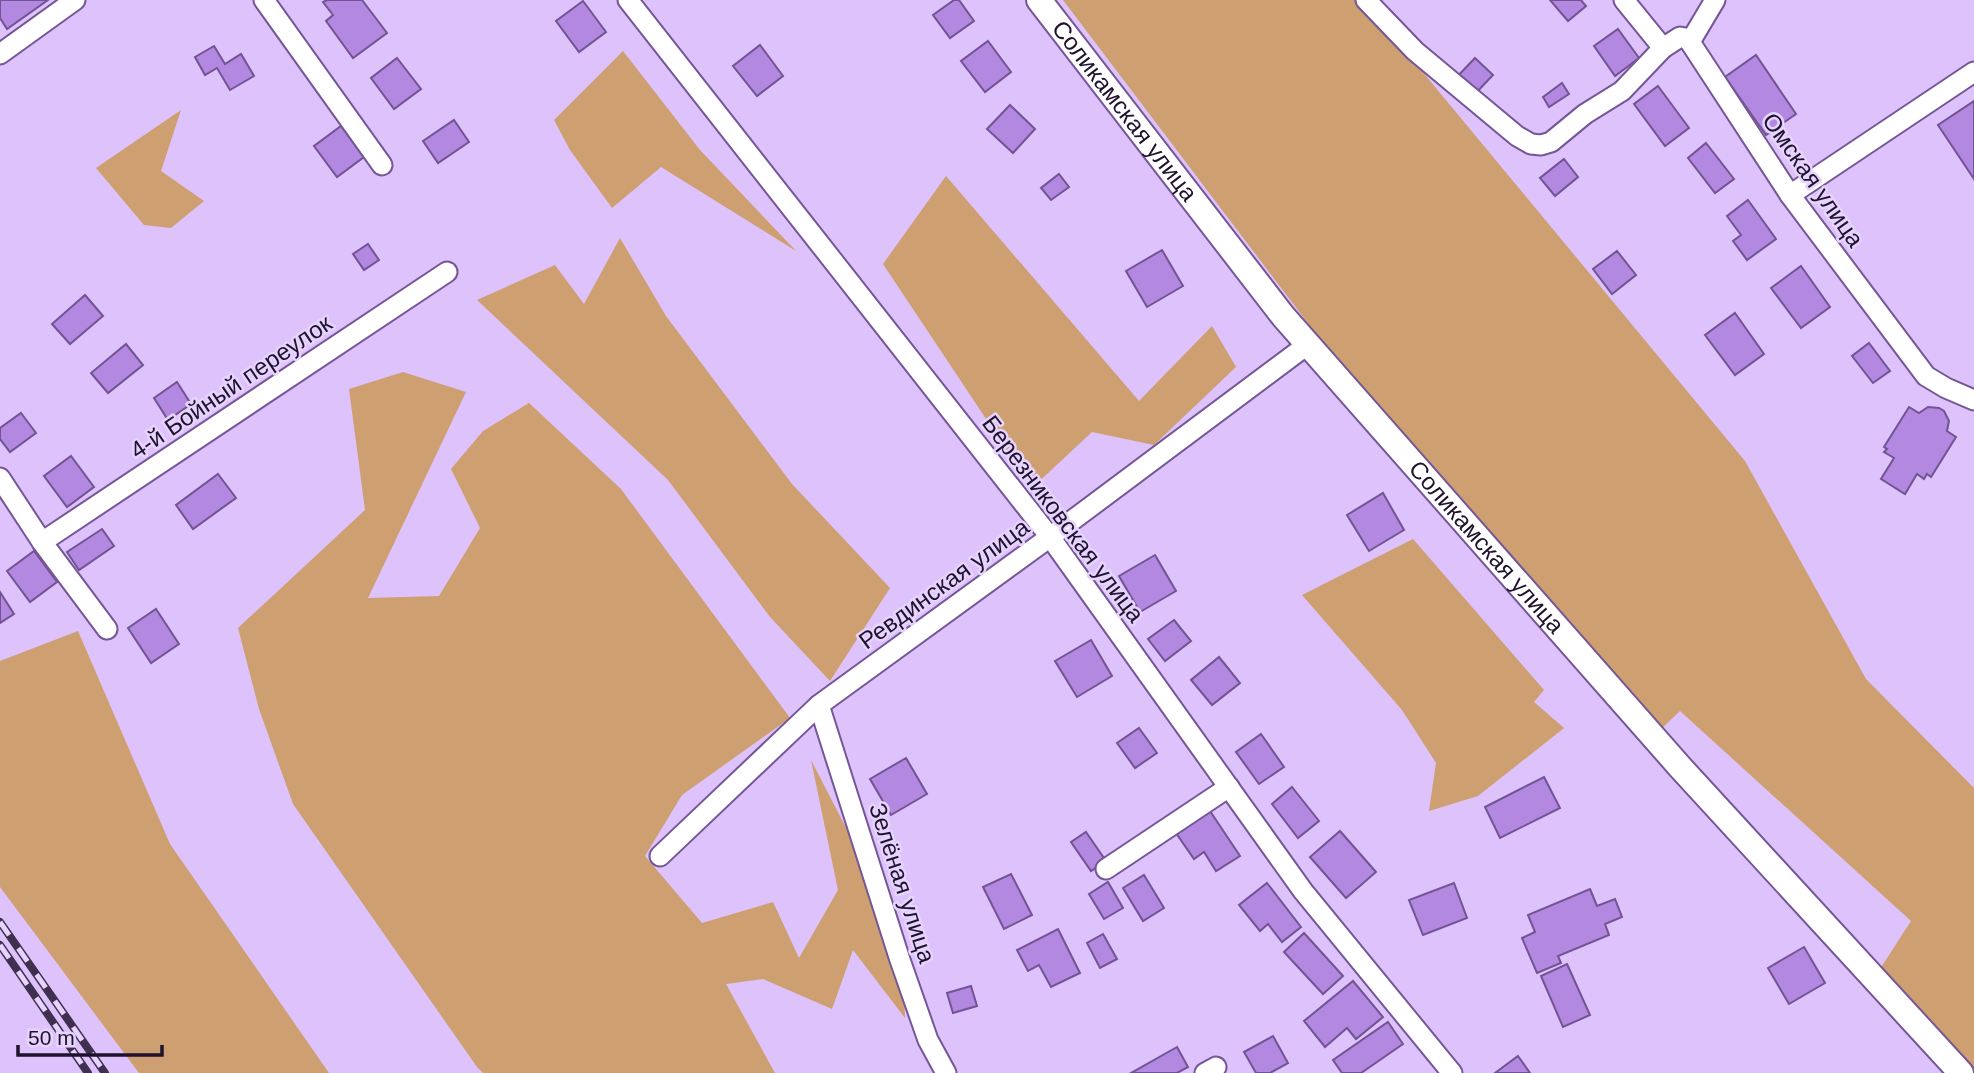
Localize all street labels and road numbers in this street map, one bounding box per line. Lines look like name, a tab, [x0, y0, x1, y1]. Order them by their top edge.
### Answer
street label: Соликамская улица	[1047, 15, 1203, 207]
street label: Омская улица	[1757, 108, 1870, 252]
street label: 4-й Бойный переулок	[125, 309, 337, 464]
street label: Березниковская улица	[977, 410, 1150, 628]
street label: Соликамская улица	[1404, 455, 1570, 639]
street label: Ревдинская улица	[853, 512, 1034, 654]
street label: Зелёная улица	[864, 799, 941, 967]

